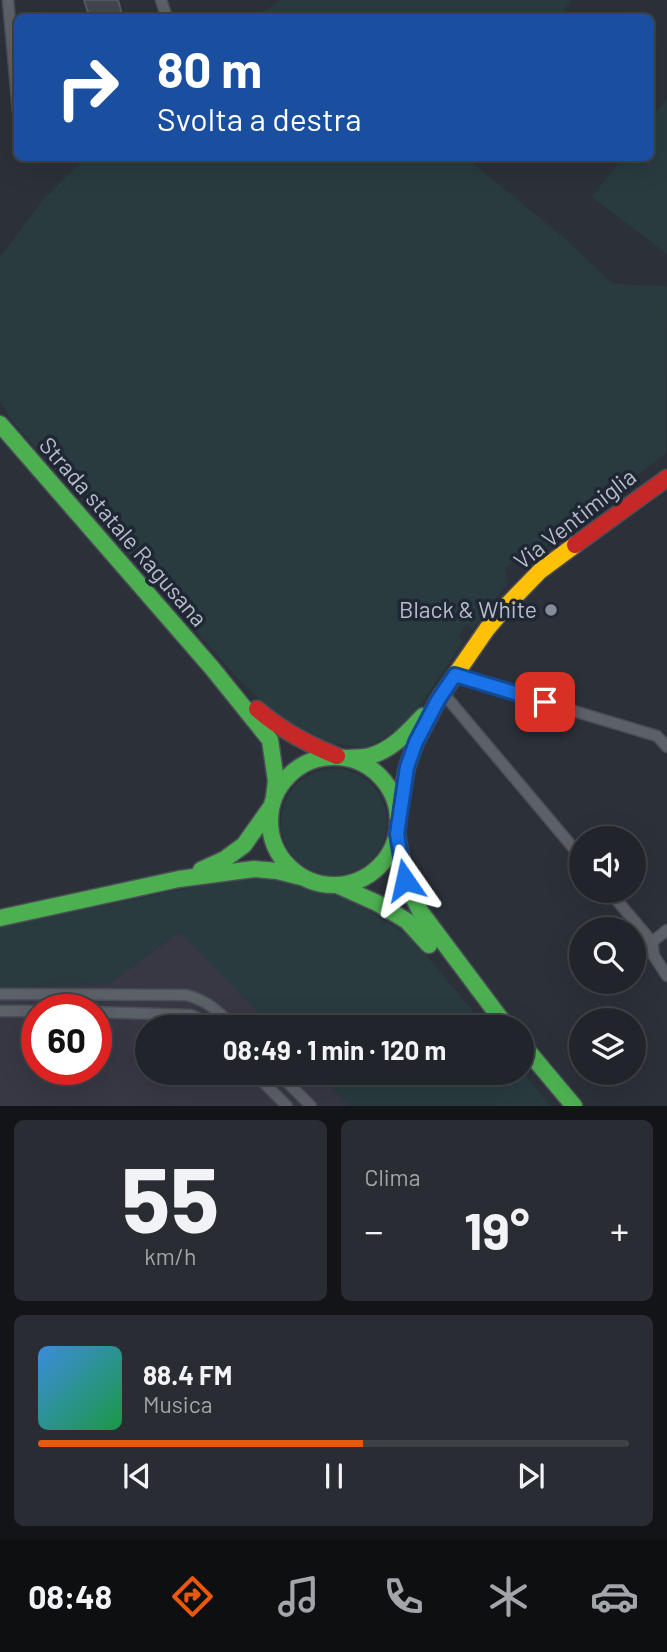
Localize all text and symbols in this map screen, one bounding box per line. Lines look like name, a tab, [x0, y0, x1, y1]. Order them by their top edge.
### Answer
text: 80 m	[157, 39, 262, 98]
icon: right	[42, 42, 133, 133]
text: Svolta a destra	[157, 99, 361, 137]
street label: Strada statale Ragusana	[34, 431, 214, 632]
street label: Via Ventimiglia	[508, 462, 641, 575]
place label: Black & White	[399, 595, 537, 623]
marker: Black & White	[543, 602, 559, 618]
pin	[515, 672, 575, 732]
icon: arrive	[526, 683, 564, 721]
map controls	[569, 826, 646, 1085]
button: sound	[569, 826, 646, 903]
position arrow	[368, 843, 442, 917]
button: search	[569, 917, 646, 994]
speed limit sign: 60	[21, 994, 112, 1085]
button: layers	[569, 1008, 646, 1085]
text: 08:49 · 1 min · 120 m	[223, 1034, 446, 1065]
text: 55	[121, 1142, 219, 1251]
text: Clima	[365, 1163, 420, 1191]
text: 19°	[464, 1198, 530, 1260]
text: −	[365, 1207, 384, 1253]
text: +	[610, 1207, 629, 1253]
text: km/h	[144, 1242, 196, 1270]
text: 88.4 FM	[143, 1359, 232, 1390]
text: Musica	[143, 1390, 212, 1418]
icon: previous	[118, 1457, 156, 1495]
icon: pause	[315, 1457, 353, 1495]
icon: next	[512, 1457, 550, 1495]
icon: directions	[168, 1572, 217, 1621]
icon: music	[274, 1572, 323, 1621]
icon: phone	[379, 1572, 428, 1621]
icon: climate	[484, 1572, 533, 1621]
icon: car	[590, 1572, 639, 1621]
text: 08:48	[28, 1577, 112, 1615]

